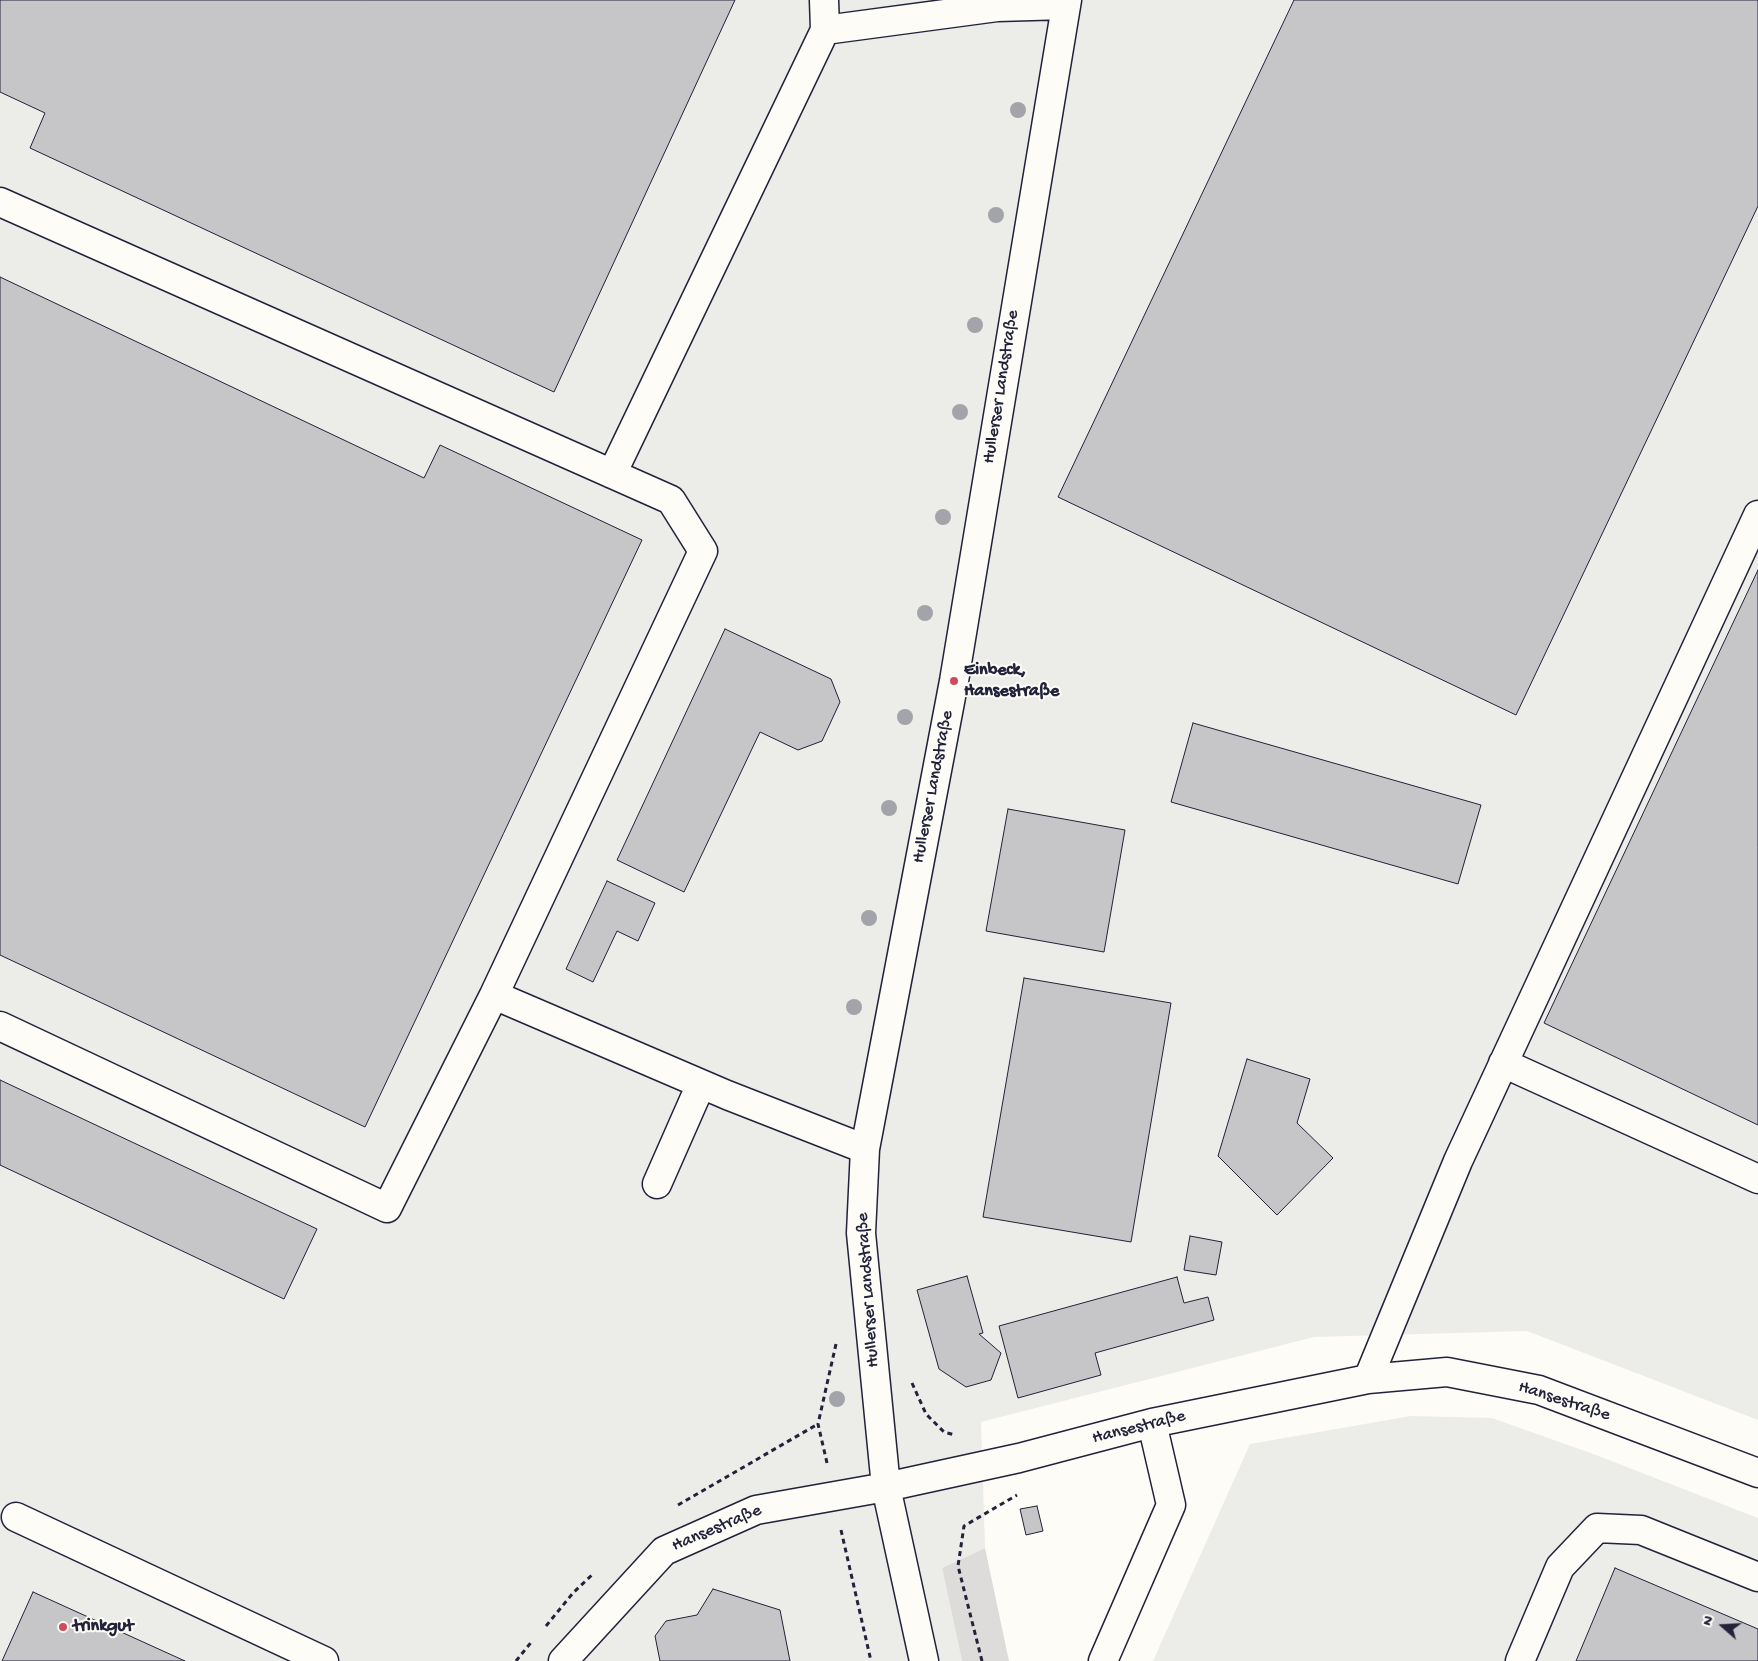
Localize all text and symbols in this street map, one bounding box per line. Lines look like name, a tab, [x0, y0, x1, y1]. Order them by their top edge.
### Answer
street label: Hullerser Landstraße	[979, 309, 1025, 465]
place label: Einbeck, Hansestraße	[964, 660, 1059, 702]
marker: Einbeck, Hansestraße	[948, 675, 960, 687]
street label: Hullerser Landstraße	[909, 709, 959, 865]
street label: Hullerser Landstraße	[853, 1212, 885, 1368]
street label: Hansestraße	[1515, 1377, 1613, 1427]
street label: Hansestraße	[1090, 1406, 1188, 1450]
street label: Hansestraße	[669, 1500, 765, 1558]
north arrow	[1698, 1601, 1748, 1651]
text: N	[1699, 1614, 1718, 1628]
place label: trinkgut	[73, 1616, 133, 1638]
marker: trinkgut	[57, 1621, 69, 1633]

